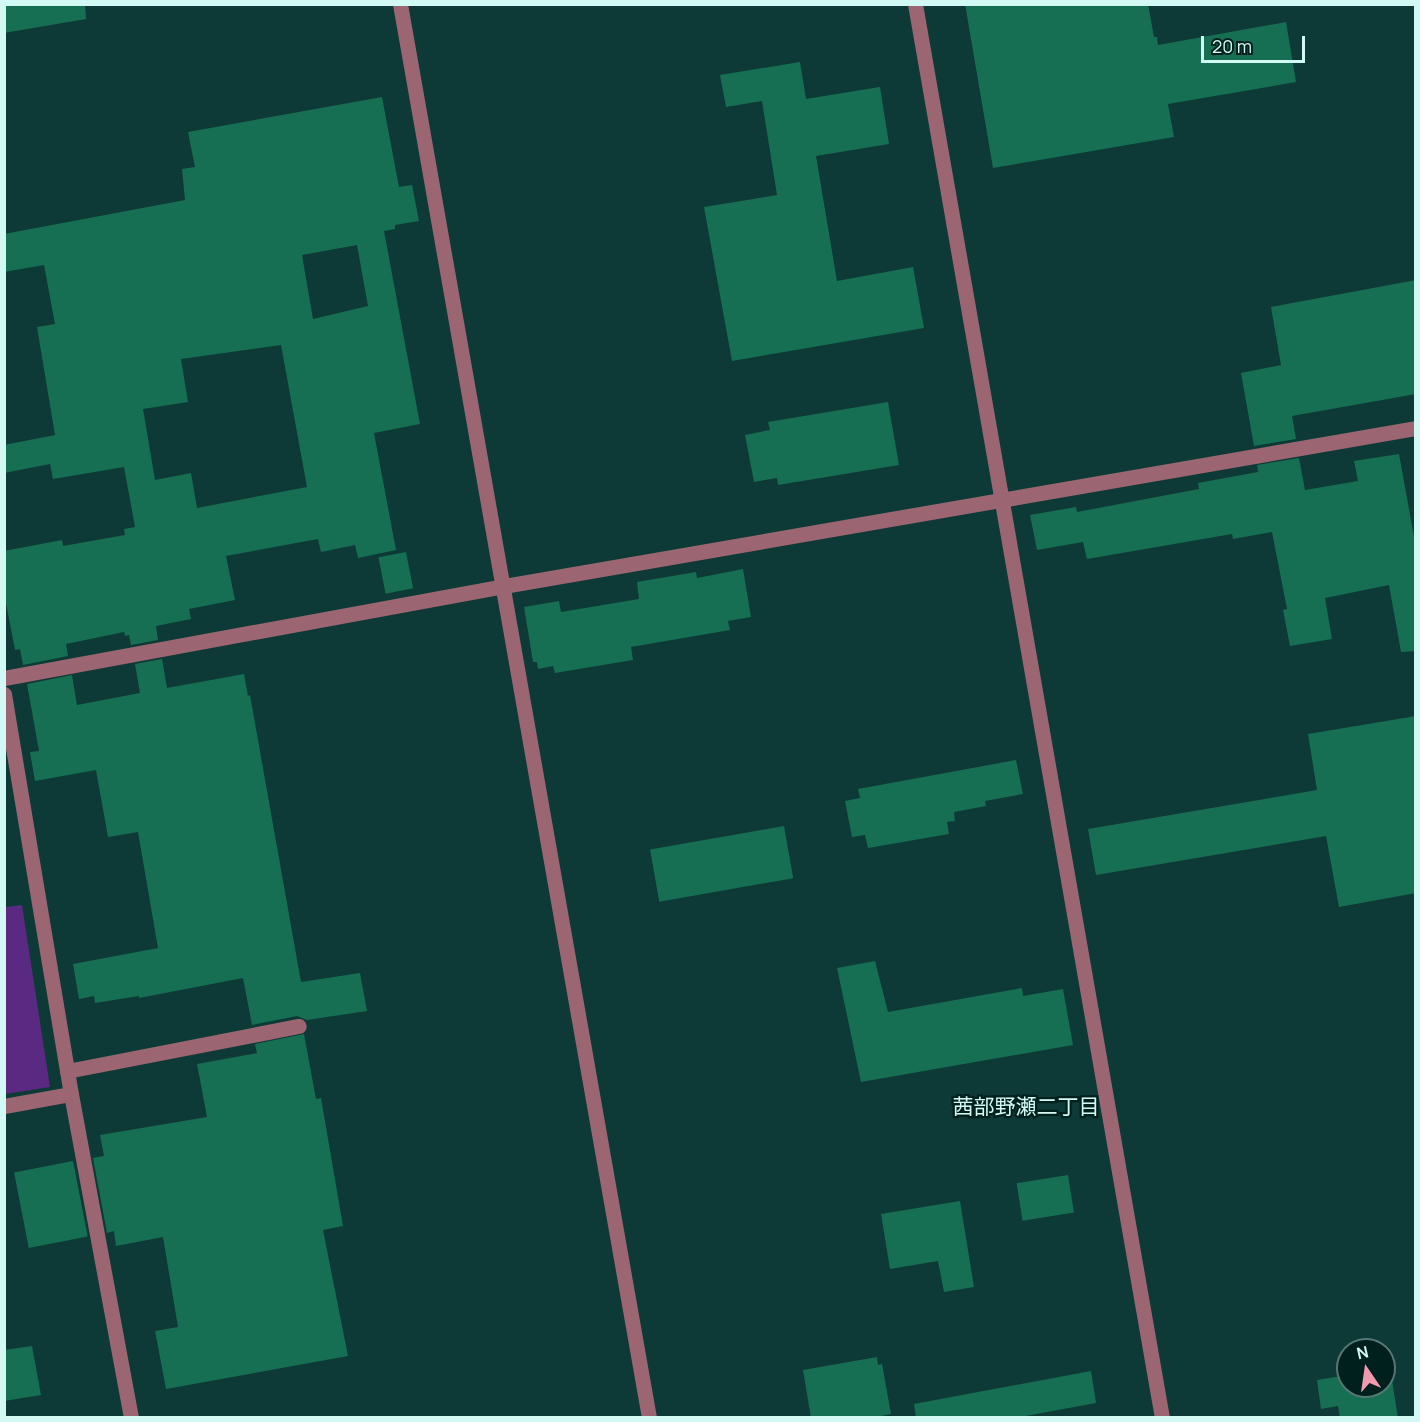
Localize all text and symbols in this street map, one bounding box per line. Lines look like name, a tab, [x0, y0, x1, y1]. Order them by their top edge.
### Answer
scale bar	[1204, 24, 1308, 62]
text: 20 m	[1212, 34, 1252, 58]
district label: 茜部野瀬二丁目	[953, 1093, 1099, 1119]
north arrow	[1336, 1338, 1396, 1398]
text: N	[1354, 1340, 1370, 1364]

